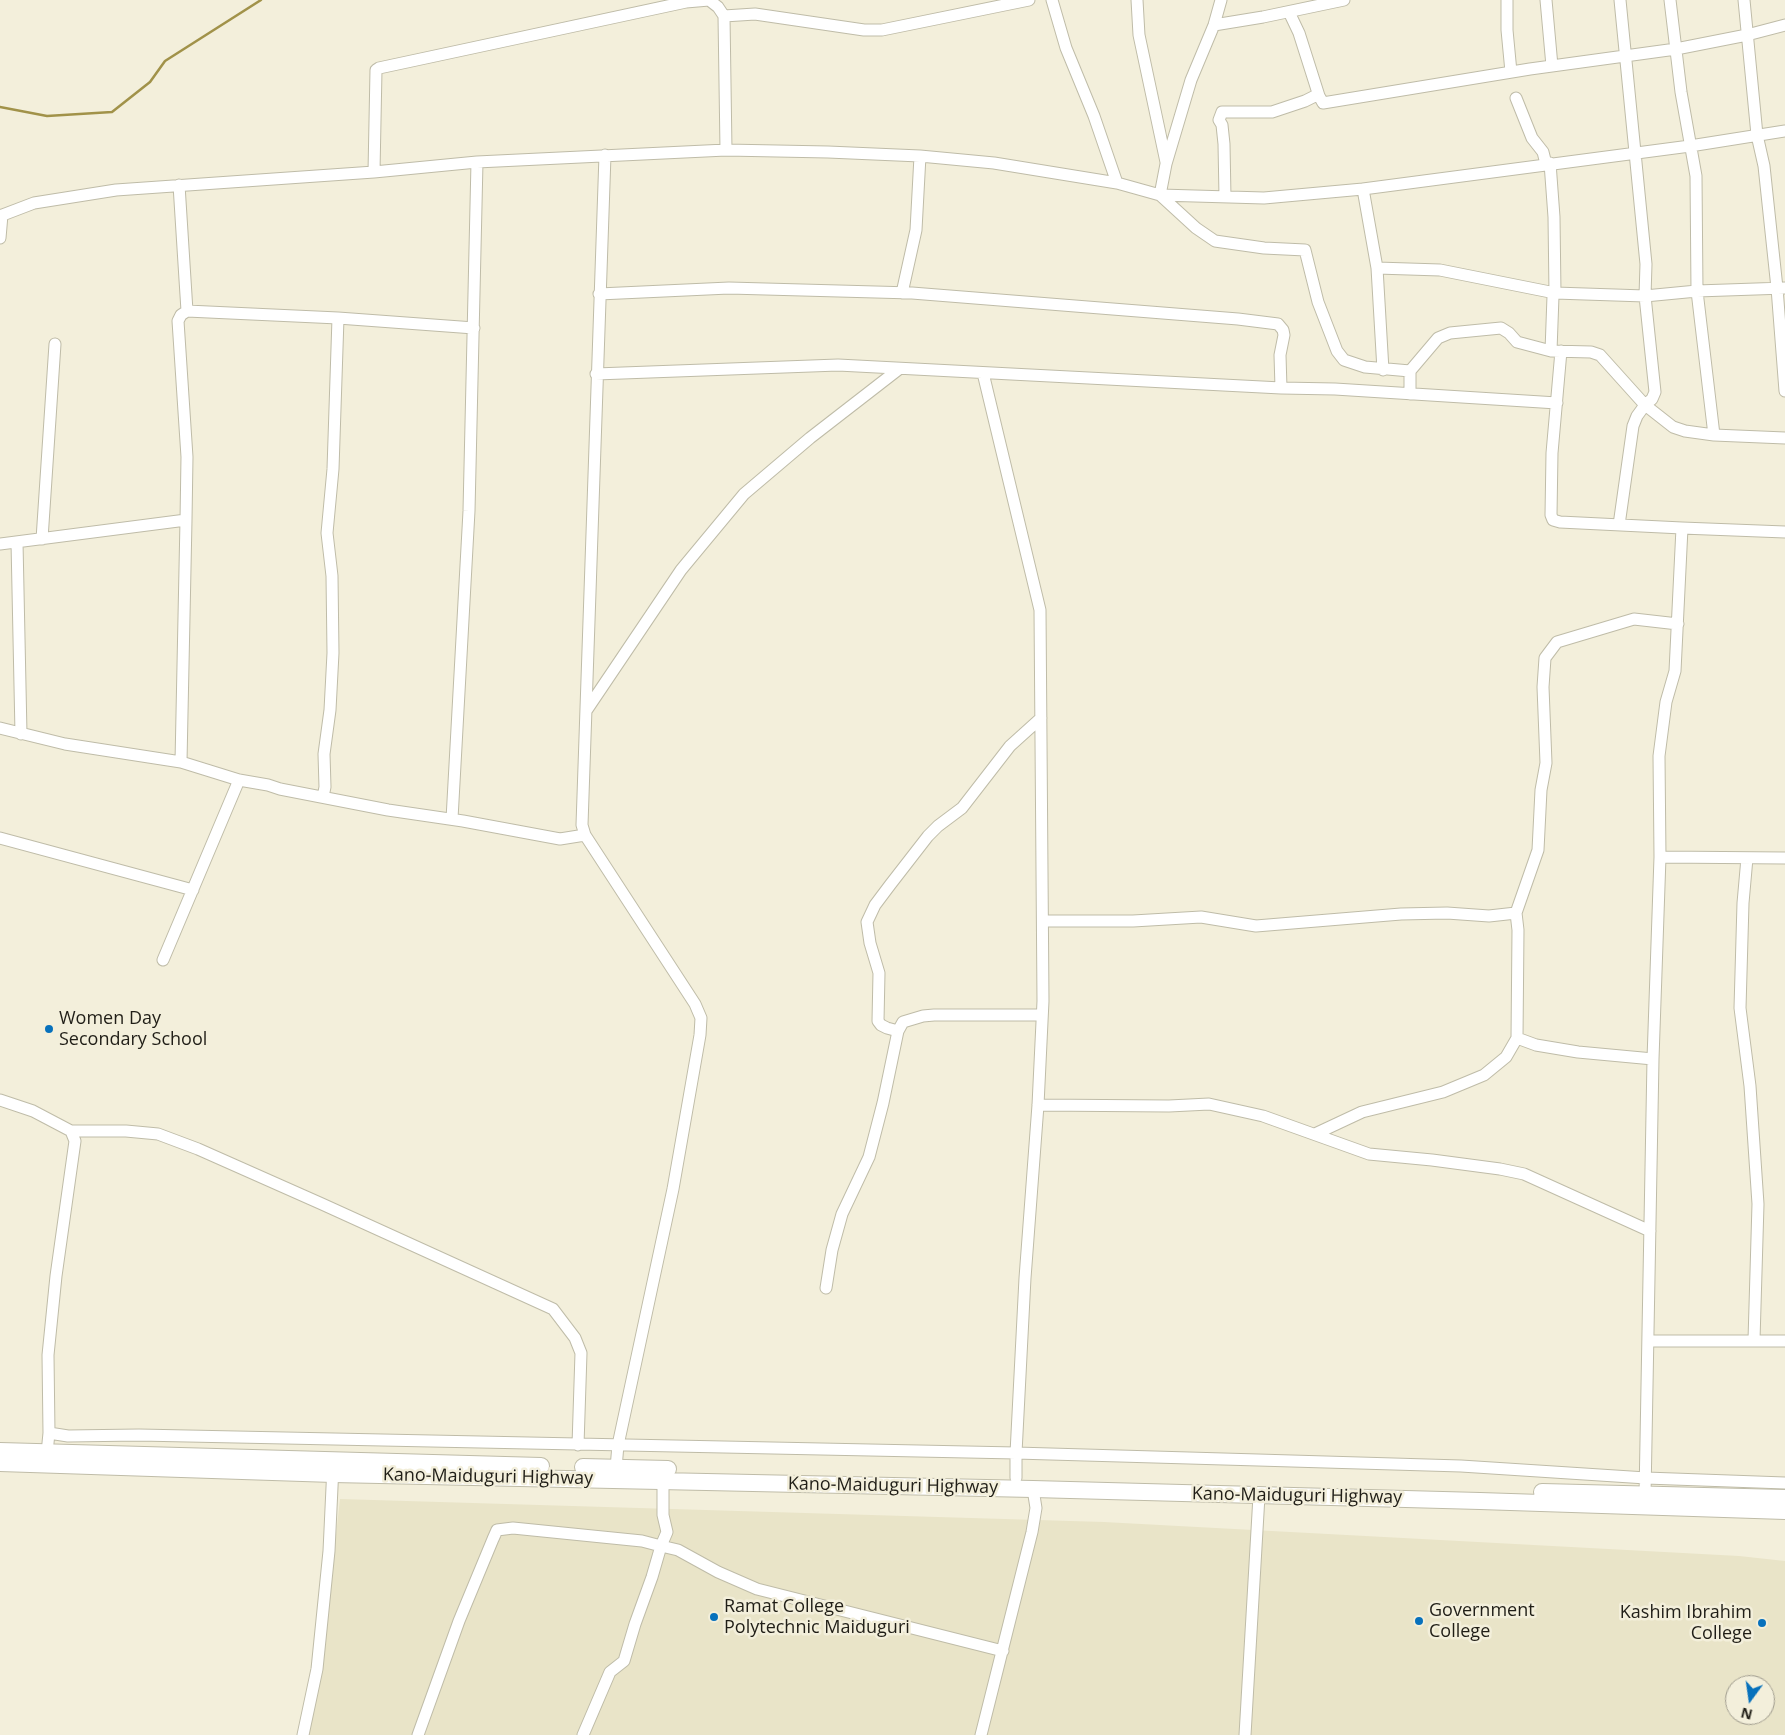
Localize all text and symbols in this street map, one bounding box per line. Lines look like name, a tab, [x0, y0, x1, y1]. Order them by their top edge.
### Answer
place label: Women Day Secondary School	[59, 1008, 207, 1050]
marker: Women Day Secondary School	[43, 1023, 55, 1035]
street label: Kano-Maiduguri Highway	[383, 1464, 593, 1490]
street label: Kano-Maiduguri Highway	[788, 1473, 998, 1499]
street label: Kano-Maiduguri Highway	[1192, 1483, 1402, 1509]
place label: Ramat College Polytechnic Maiduguri	[724, 1596, 910, 1638]
place label: Government College	[1429, 1600, 1535, 1642]
place label: Kashim Ibrahim College	[1620, 1602, 1752, 1645]
marker: Ramat College Polytechnic Maiduguri	[708, 1611, 720, 1623]
marker: Government College	[1413, 1615, 1425, 1627]
marker: Kashim Ibrahim College	[1756, 1617, 1768, 1629]
north arrow	[1725, 1675, 1775, 1725]
text: N	[1739, 1703, 1754, 1725]

